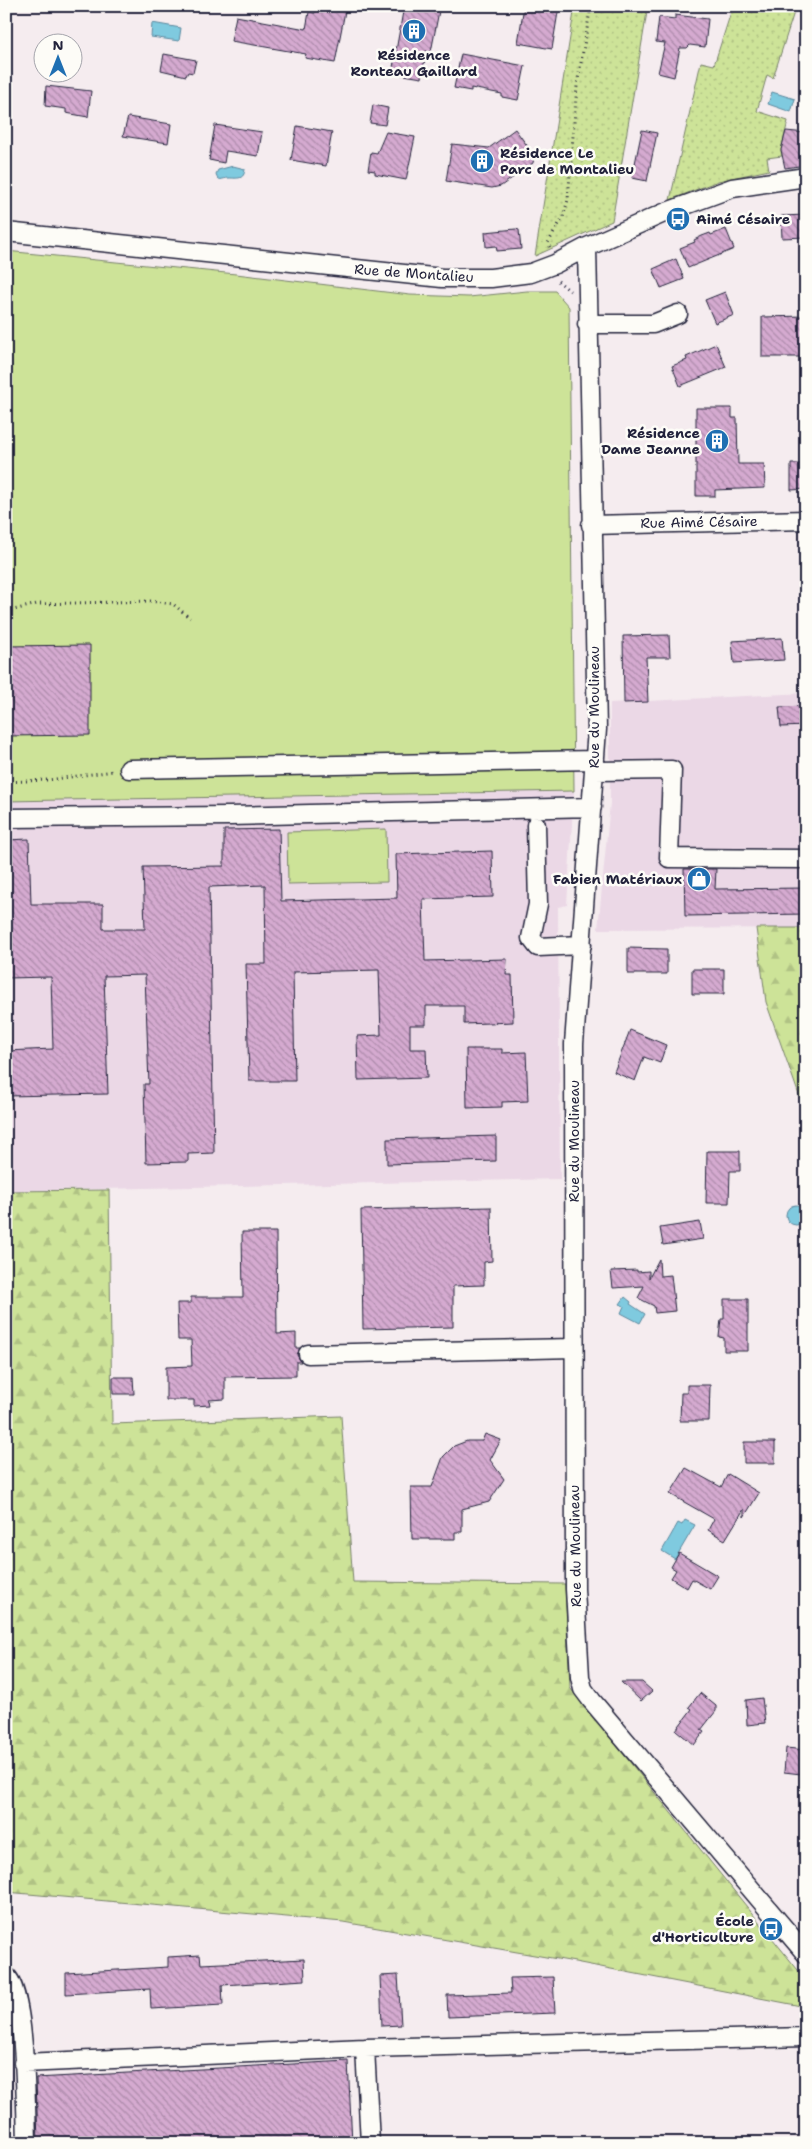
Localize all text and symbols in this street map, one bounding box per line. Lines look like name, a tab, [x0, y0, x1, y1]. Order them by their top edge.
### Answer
building icon: Résidence Ronteau Gaillard	[401, 18, 427, 44]
north arrow	[32, 32, 82, 82]
text: N	[52, 36, 64, 54]
place label: Résidence Ronteau Gaillard	[351, 46, 478, 80]
place label: Résidence Le Parc de Montalieu	[500, 144, 634, 178]
building icon: Résidence Le Parc de Montalieu	[469, 148, 495, 174]
bus stop icon: Aimé Césaire	[665, 206, 691, 232]
place label: Aimé Césaire	[696, 210, 790, 228]
street label: Rue de Montalieu	[354, 260, 474, 286]
place label: Résidence Dame Jeanne	[601, 424, 700, 458]
building icon: Résidence Dame Jeanne	[704, 428, 730, 454]
street label: Rue Aimé Césaire	[640, 512, 758, 532]
street label: Rue du Moulineau	[585, 646, 603, 768]
shop icon: Fabien Matériaux	[686, 866, 712, 892]
place label: Fabien Matériaux	[553, 870, 682, 888]
street label: Rue du Moulineau	[565, 1080, 583, 1202]
street label: Rue du Moulineau	[565, 1485, 585, 1607]
place label: École d'Horticulture	[652, 1912, 754, 1946]
bus stop icon: École d'Horticulture	[758, 1916, 784, 1942]

